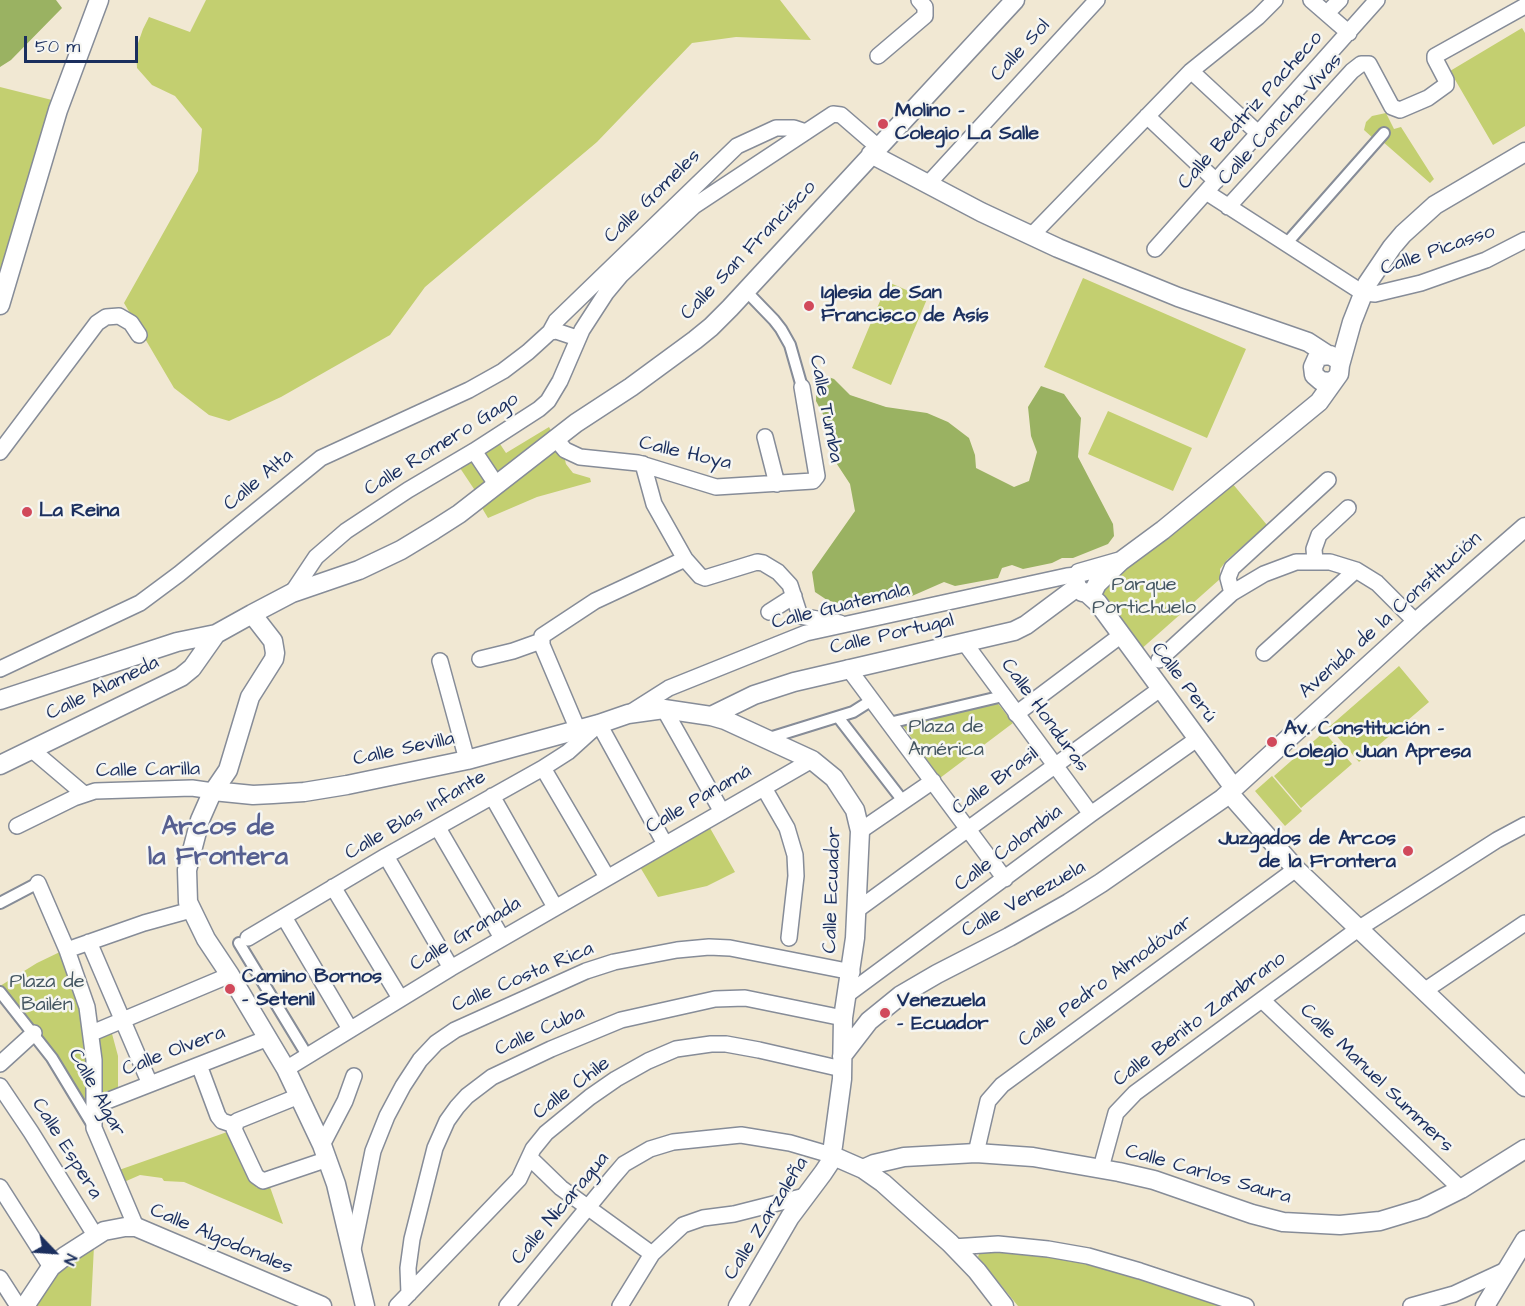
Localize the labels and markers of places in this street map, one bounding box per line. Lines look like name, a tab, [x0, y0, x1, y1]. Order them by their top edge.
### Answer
place label: Molino - Colegio La Salle	[895, 100, 1039, 147]
marker: Molino - Colegio La Salle	[876, 117, 890, 131]
place label: Iglesia de San Francisco de Asís	[821, 282, 989, 329]
marker: Iglesia de San Francisco de Asís	[802, 299, 816, 313]
place label: La Reina	[39, 500, 119, 524]
marker: La Reina	[20, 505, 34, 519]
place label: Av. Constitución - Colegio Juan Apresa	[1284, 718, 1471, 765]
marker: Av. Constitución - Colegio Juan Apresa	[1265, 735, 1279, 749]
place label: Juzgados de Arcos de la Frontera	[1218, 828, 1396, 875]
marker: Juzgados de Arcos de la Frontera	[1401, 844, 1415, 858]
place label: Camino Bornos - Setenil	[242, 966, 382, 1013]
marker: Camino Bornos - Setenil	[223, 982, 237, 996]
place label: Venezuela - Ecuador	[897, 990, 989, 1037]
marker: Venezuela - Ecuador	[878, 1006, 892, 1020]

